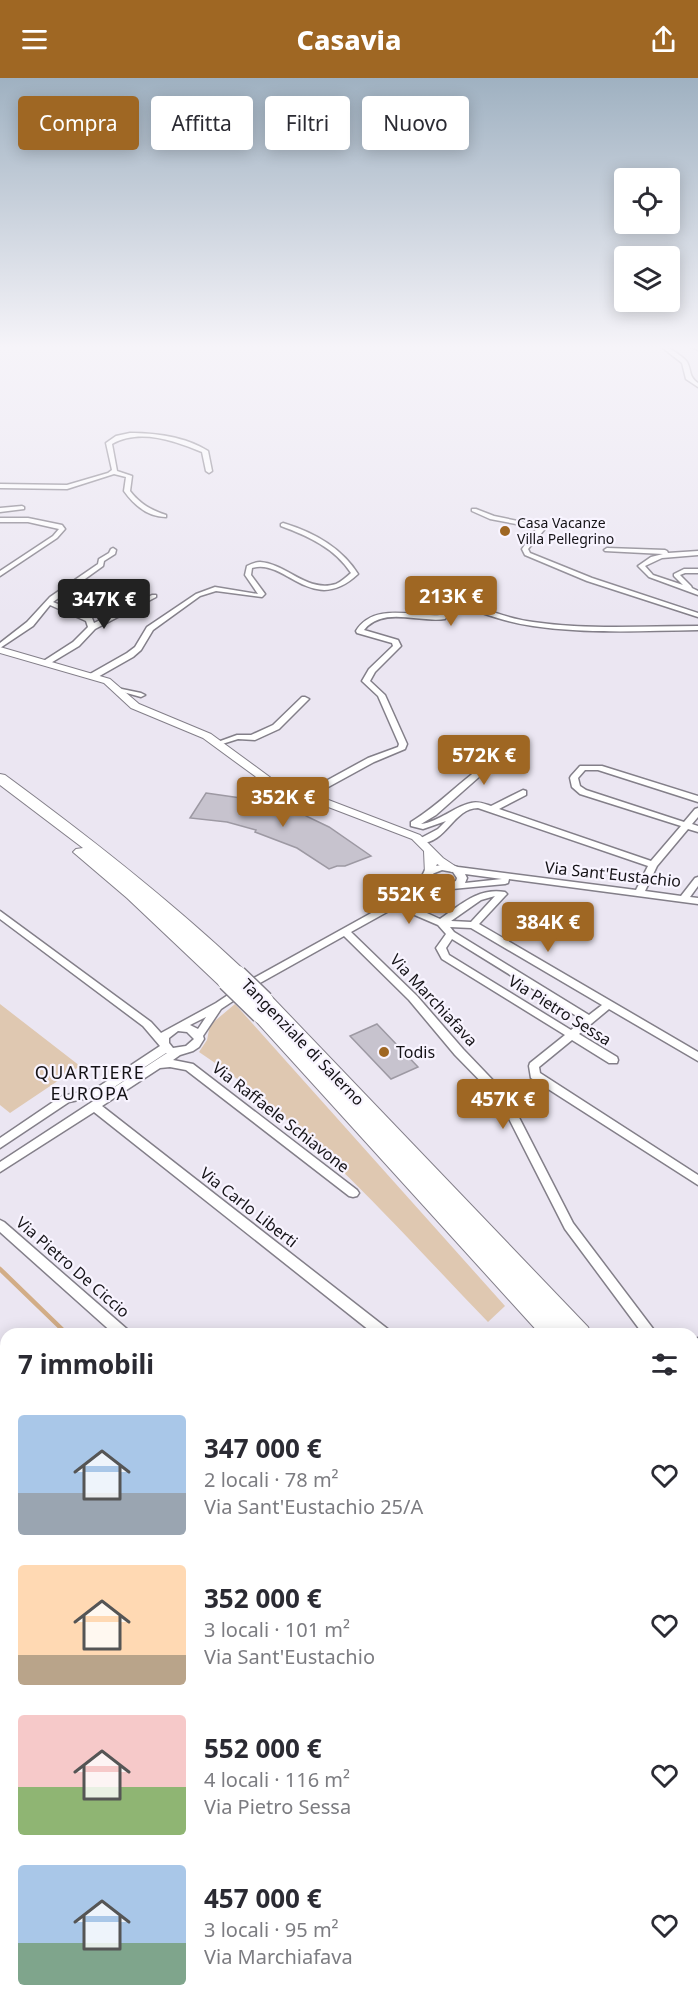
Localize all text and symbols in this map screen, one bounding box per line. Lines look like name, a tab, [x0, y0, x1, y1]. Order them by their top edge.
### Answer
text: Casavia	[297, 21, 401, 58]
icon: menu	[18, 23, 51, 56]
icon: share	[647, 23, 680, 56]
chip: Compra	[18, 96, 139, 150]
chip: Affitta	[151, 96, 253, 150]
chip: Filtri	[265, 96, 350, 150]
chip: Nuovo	[362, 96, 469, 150]
map controls	[614, 168, 680, 312]
button: locate	[614, 168, 680, 234]
button: layers	[614, 246, 680, 312]
place label: Casa Vacanze Villa Pellegrino	[517, 513, 614, 548]
marker: Casa Vacanze Villa Pellegrino	[498, 524, 512, 538]
pin: 213K €	[402, 576, 500, 627]
pin: 347K €	[55, 579, 153, 630]
text: 213K €	[419, 582, 483, 609]
text: 347K €	[72, 585, 136, 612]
pin: 572K €	[435, 735, 533, 786]
text: 572K €	[452, 741, 516, 768]
pin: 352K €	[234, 777, 332, 828]
text: 352K €	[251, 783, 315, 810]
street label: Via Sant'Eustachio	[544, 856, 682, 892]
pin: 552K €	[360, 874, 458, 925]
text: 552K €	[377, 880, 441, 907]
pin: 384K €	[499, 902, 597, 953]
text: 384K €	[516, 908, 580, 935]
street label: Via Marchiafava	[385, 949, 483, 1051]
street label: Via Pietro Sessa	[504, 969, 616, 1051]
street label: Tangenziale di Salerno	[237, 974, 369, 1110]
place label: Todis	[396, 1041, 435, 1063]
marker: Todis	[377, 1045, 391, 1059]
street label: Via Raffaele Schiavone	[208, 1057, 354, 1177]
district label: QUARTIERE EUROPA	[35, 1060, 145, 1105]
pin: 457K €	[454, 1079, 552, 1130]
text: 457K €	[471, 1085, 535, 1112]
street label: Via Carlo Liberti	[196, 1162, 302, 1252]
street label: Via Pietro De Ciccio	[11, 1212, 135, 1322]
text: 7 immobili	[18, 1346, 154, 1382]
icon: filters	[648, 1348, 681, 1381]
text: 347 000 €	[204, 1430, 322, 1466]
icon: home	[66, 1439, 138, 1511]
icon: heart	[648, 1459, 681, 1492]
text: 2 locali · 78 m²	[204, 1466, 339, 1493]
text: Via Sant'Eustachio 25/A	[204, 1493, 423, 1520]
text: 352 000 €	[204, 1580, 322, 1616]
icon: home	[66, 1589, 138, 1661]
icon: heart	[648, 1609, 681, 1642]
text: 3 locali · 101 m²	[204, 1616, 350, 1643]
text: Via Sant'Eustachio	[204, 1643, 375, 1670]
text: 552 000 €	[204, 1730, 322, 1766]
icon: home	[66, 1739, 138, 1811]
icon: heart	[648, 1759, 681, 1792]
text: 4 locali · 116 m²	[204, 1766, 350, 1793]
text: Via Pietro Sessa	[204, 1793, 351, 1820]
text: 457 000 €	[204, 1880, 322, 1916]
icon: home	[66, 1889, 138, 1961]
icon: heart	[648, 1909, 681, 1942]
text: 3 locali · 95 m²	[204, 1916, 339, 1943]
text: Via Marchiafava	[204, 1943, 353, 1970]

